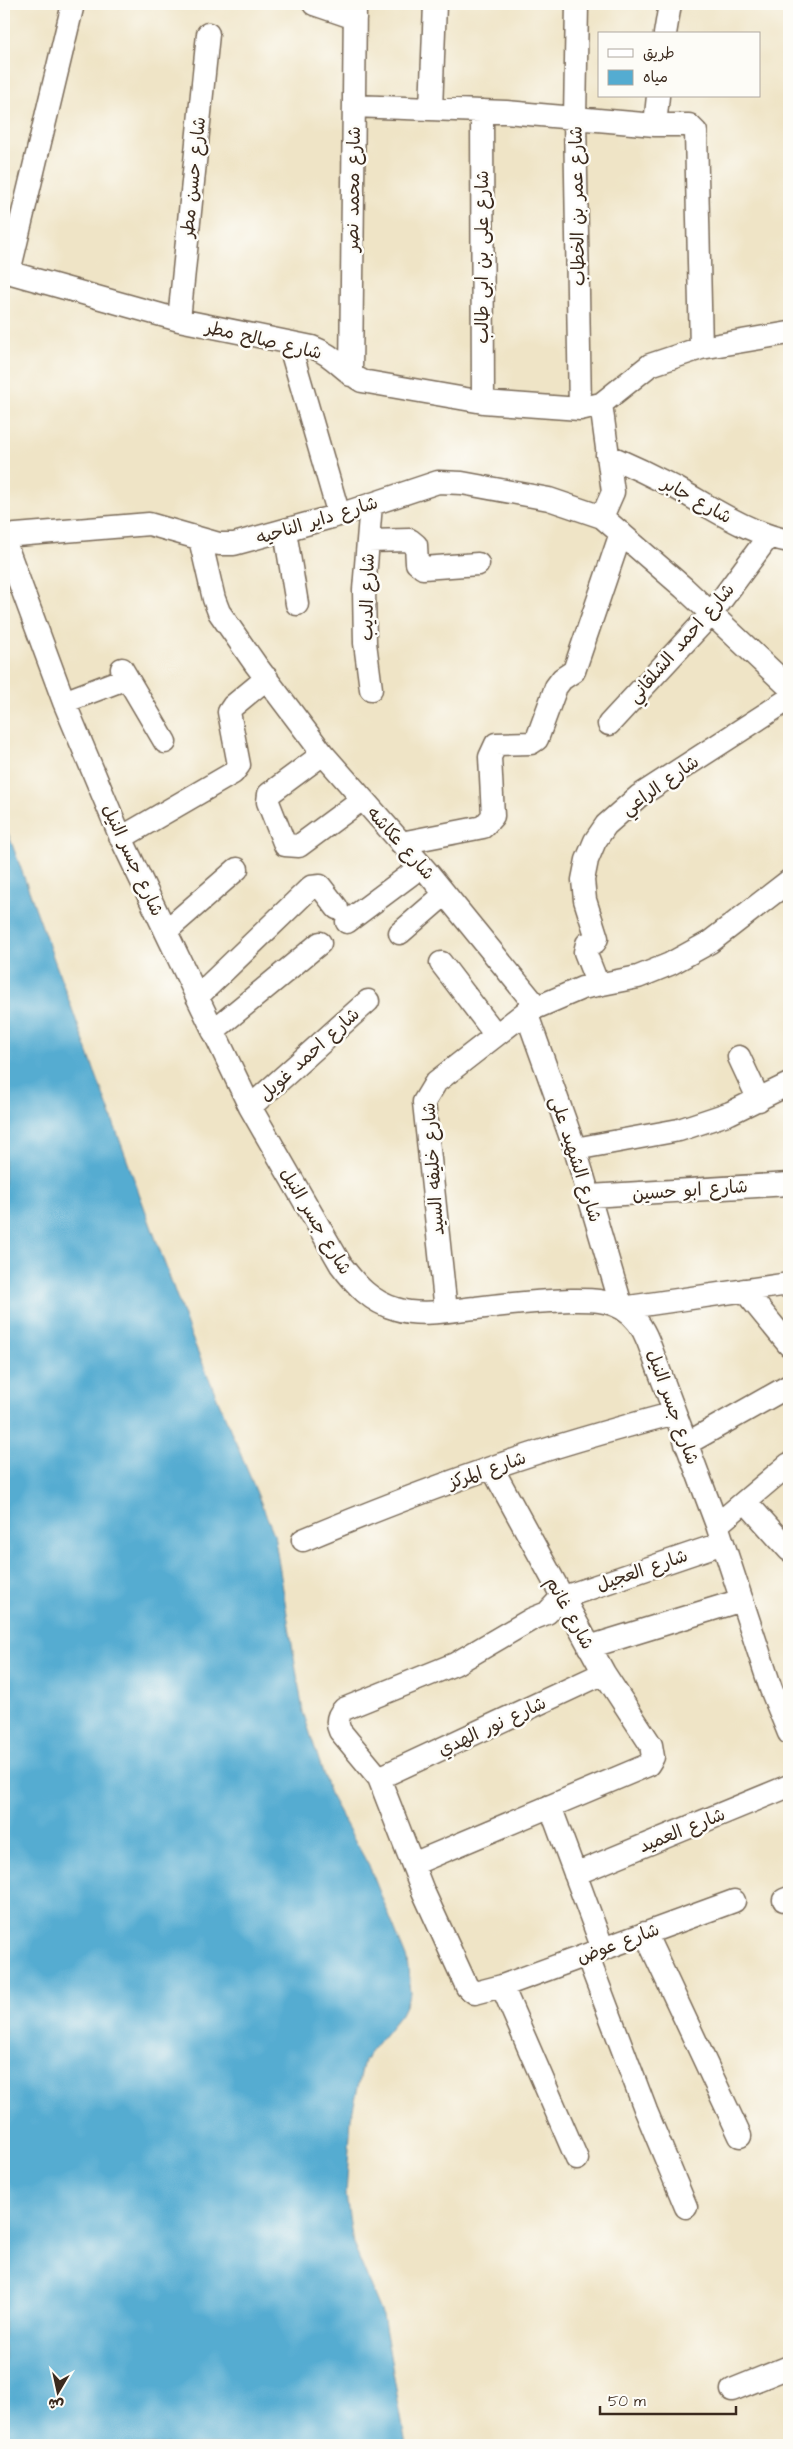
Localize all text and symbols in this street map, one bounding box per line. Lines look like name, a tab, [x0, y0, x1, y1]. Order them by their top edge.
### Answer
legend	[598, 32, 760, 98]
text: طريق	[643, 43, 675, 64]
text: مياه	[643, 67, 668, 88]
street label: شارع حسن مطر	[175, 115, 212, 241]
street label: شارع محمد نصر	[340, 126, 367, 254]
street label: شارع عمر بن الخطاب	[564, 126, 591, 286]
street label: شارع على بن ابى طالب	[470, 170, 495, 344]
street label: شارع صالح مطر	[201, 315, 324, 366]
street label: شارع جابر	[656, 470, 736, 530]
street label: شارع داير الناحيه	[253, 490, 381, 551]
street label: شارع الديب	[354, 553, 381, 641]
street label: شارع احمد الشلقاني	[622, 578, 743, 711]
street label: شارع الراعي	[616, 749, 706, 824]
street label: شارع جسر النيل	[96, 800, 169, 920]
street label: شارع عكاشه	[361, 801, 440, 885]
street label: شارع احمد غويل	[253, 1002, 365, 1107]
street label: شارع الشهيد على	[543, 1093, 608, 1225]
street label: شارع خليفه السيد	[416, 1102, 451, 1236]
street label: شارع جسر النيل	[274, 1163, 357, 1280]
street label: شارع ابو حسين	[631, 1174, 749, 1207]
street label: شارع جسر النيل	[640, 1346, 705, 1468]
street label: شارع المركز	[443, 1446, 529, 1496]
street label: شارع العجيل	[593, 1543, 691, 1598]
street label: شارع غانم	[538, 1572, 600, 1655]
street label: شارع نور الهدي	[434, 1690, 550, 1762]
street label: شارع العميد	[635, 1802, 729, 1859]
street label: شارع عوض	[573, 1917, 663, 1970]
north arrow	[32, 2366, 82, 2416]
scale bar	[600, 2384, 737, 2416]
text: 50 m	[608, 2391, 646, 2412]
text: ش	[47, 2393, 65, 2415]

